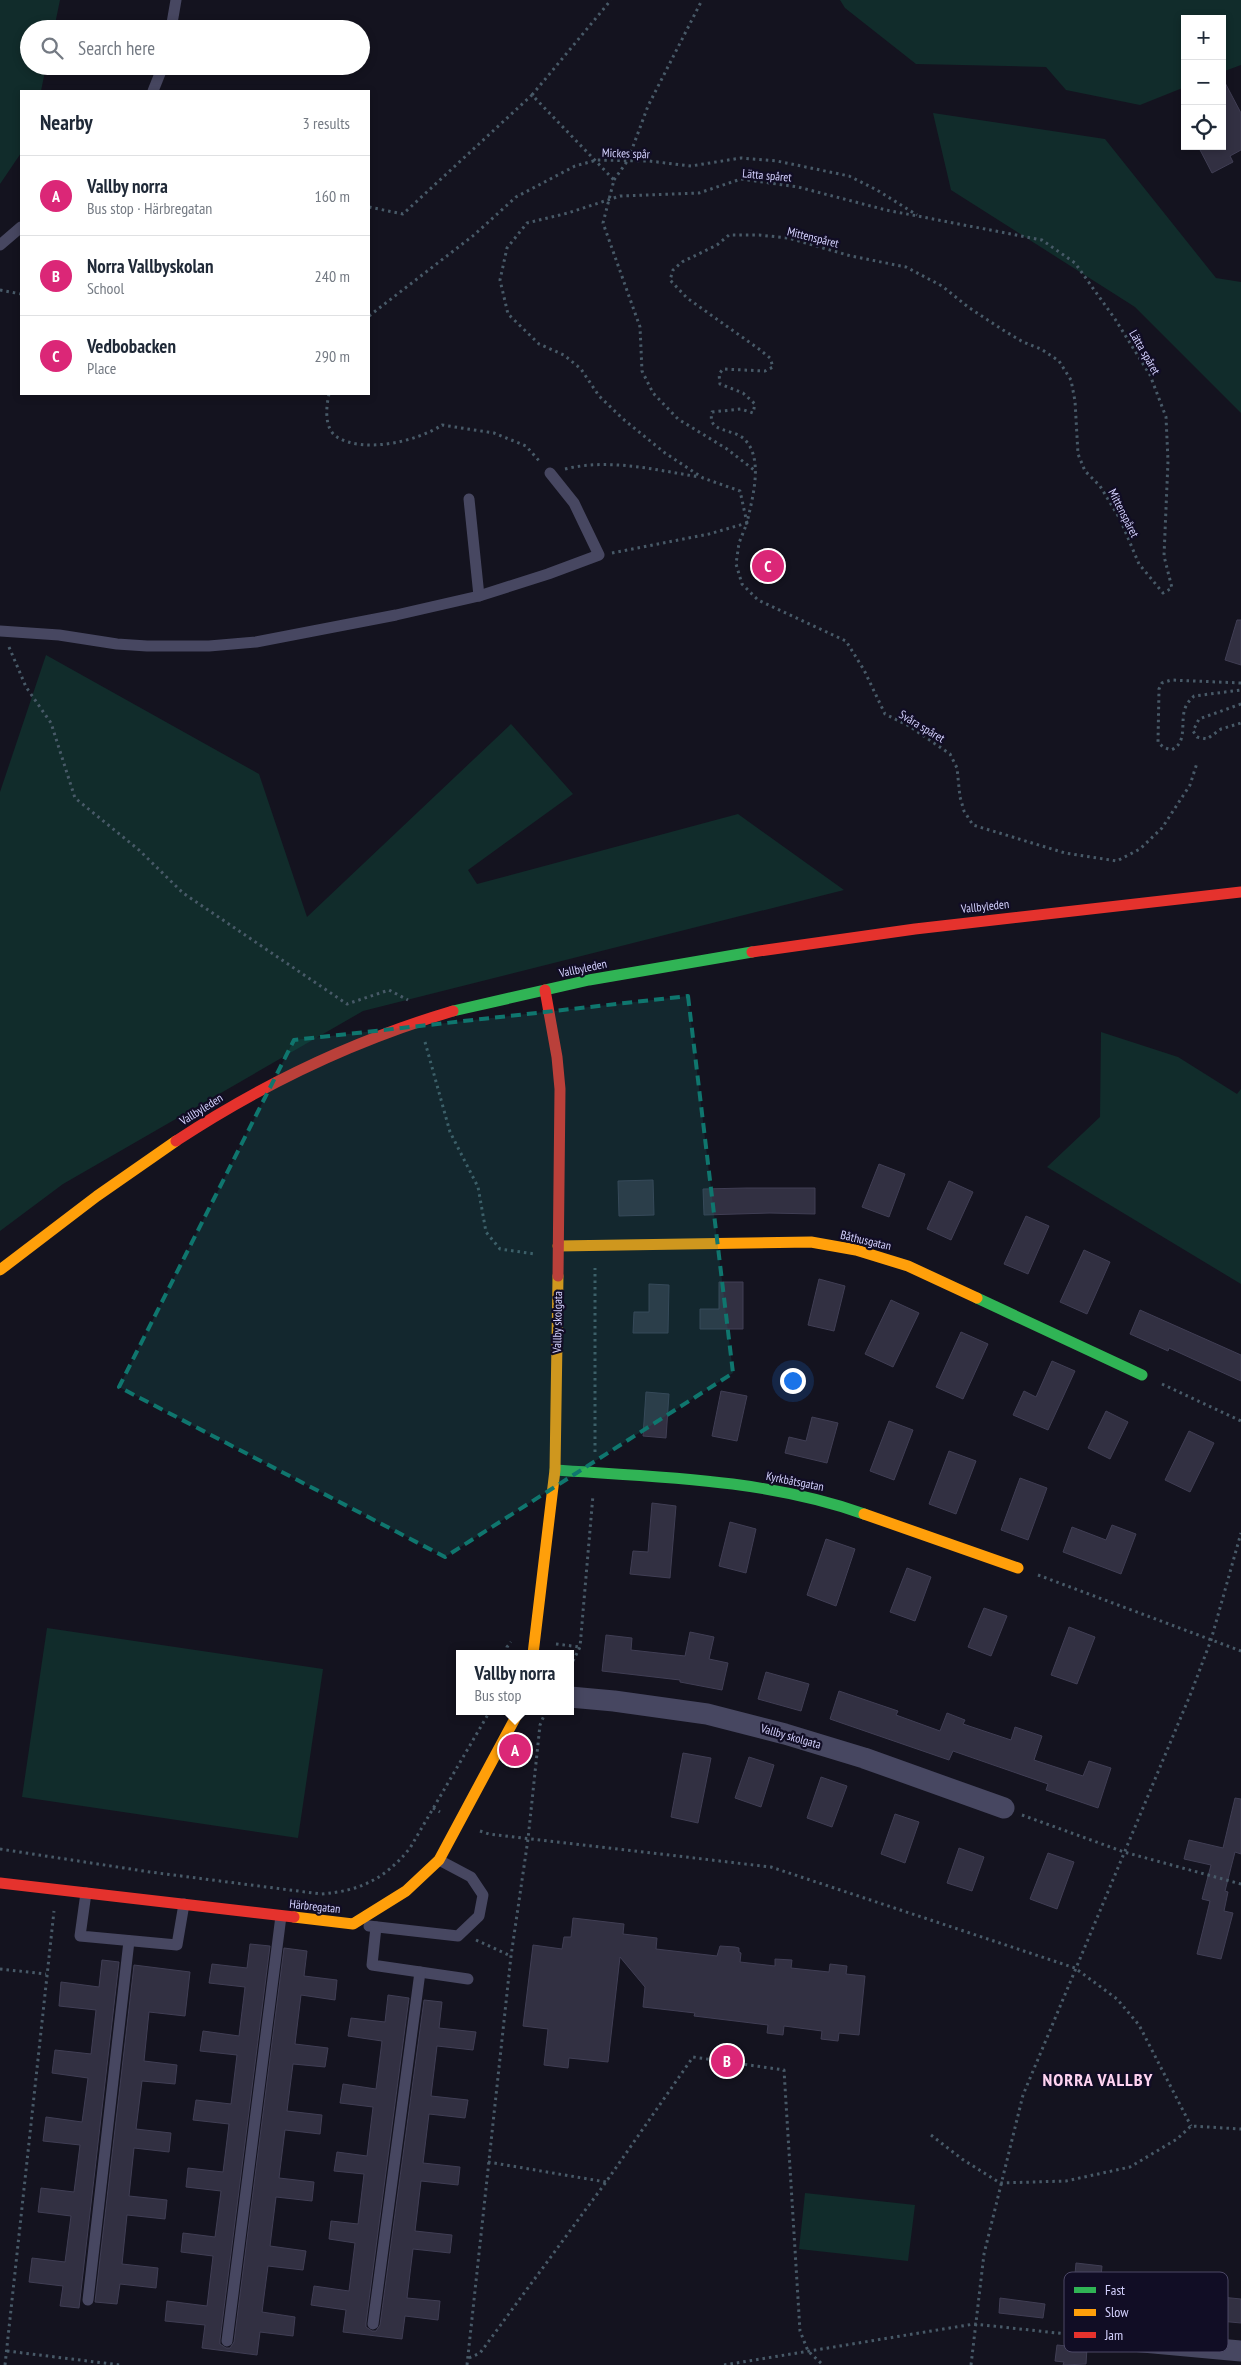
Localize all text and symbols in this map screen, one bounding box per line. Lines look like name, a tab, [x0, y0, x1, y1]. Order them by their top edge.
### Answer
map controls	[1181, 15, 1226, 150]
button: +	[1181, 15, 1226, 60]
search box	[20, 20, 370, 75]
icon: search	[38, 34, 66, 62]
text: Search here	[78, 36, 155, 60]
button: −	[1181, 60, 1226, 105]
button: locate	[1181, 105, 1226, 150]
text: Nearby	[40, 109, 93, 136]
text: 3 results	[303, 113, 350, 133]
street label: Mickes spår	[602, 145, 651, 161]
street label: Lätta spåret	[742, 165, 793, 185]
text: Vallby norra	[87, 174, 168, 198]
text: A	[52, 186, 60, 206]
text: 160 m	[315, 186, 350, 206]
text: Bus stop · Härbregatan	[87, 198, 212, 218]
street label: Mittenspåret	[786, 223, 841, 251]
text: Norra Vallbyskolan	[87, 254, 213, 278]
text: B	[52, 266, 60, 286]
text: 240 m	[315, 266, 350, 286]
text: School	[87, 278, 124, 298]
street label: Lätta spåret	[1126, 327, 1164, 378]
text: Vedbobacken	[87, 334, 176, 358]
text: C	[52, 346, 60, 366]
text: 290 m	[315, 346, 350, 366]
text: Place	[87, 358, 116, 378]
street label: Mittenspåret	[1105, 486, 1143, 540]
pin: C	[752, 547, 784, 585]
street label: Svåra spåret	[896, 706, 948, 746]
street label: Vallbyleden	[959, 896, 1010, 916]
street label: Vallbyleden	[557, 956, 608, 981]
street label: Vallbyleden	[176, 1090, 225, 1129]
street label: Båthusgatan	[839, 1227, 893, 1253]
street label: Vallby skolgata	[549, 1291, 565, 1354]
your location	[780, 1368, 806, 1394]
street label: Kyrkbåtsgatan	[765, 1468, 825, 1494]
popup	[456, 1650, 574, 1715]
text: Vallby norra	[475, 1661, 555, 1685]
text: Bus stop	[475, 1685, 521, 1705]
street label: Vallby skolgata	[758, 1720, 823, 1752]
pin: A	[499, 1731, 531, 1769]
street label: Härbregatan	[289, 1896, 341, 1916]
pin: B	[711, 2042, 743, 2080]
district label: NORRA VALLBY	[1043, 2068, 1153, 2091]
legend	[1064, 2272, 1228, 2352]
text: Fast	[1105, 2281, 1125, 2299]
text: Slow	[1105, 2303, 1129, 2321]
text: Jam	[1104, 2326, 1123, 2344]

